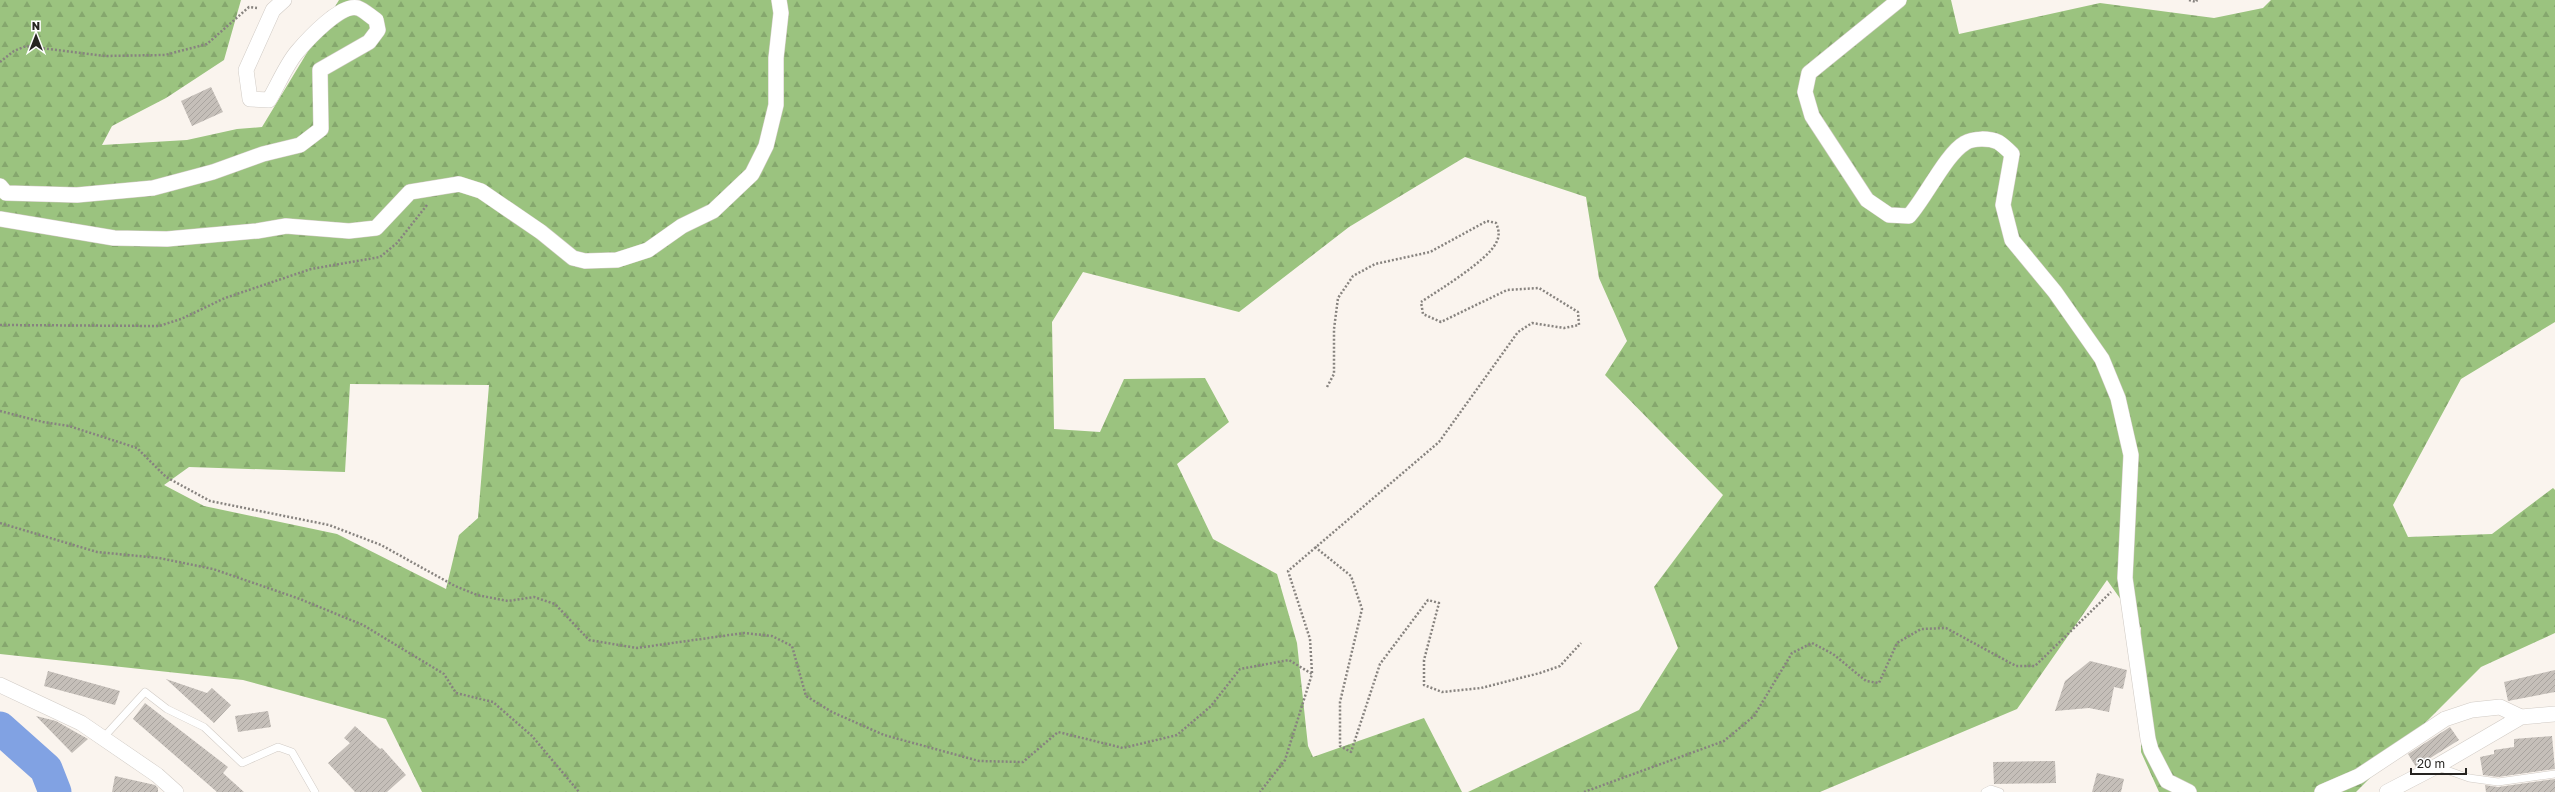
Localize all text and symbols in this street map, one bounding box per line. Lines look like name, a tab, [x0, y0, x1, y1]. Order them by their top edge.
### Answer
north arrow	[16, 16, 56, 56]
text: N	[32, 19, 40, 32]
scale bar	[2411, 750, 2466, 776]
text: 20 m	[2417, 756, 2445, 771]

